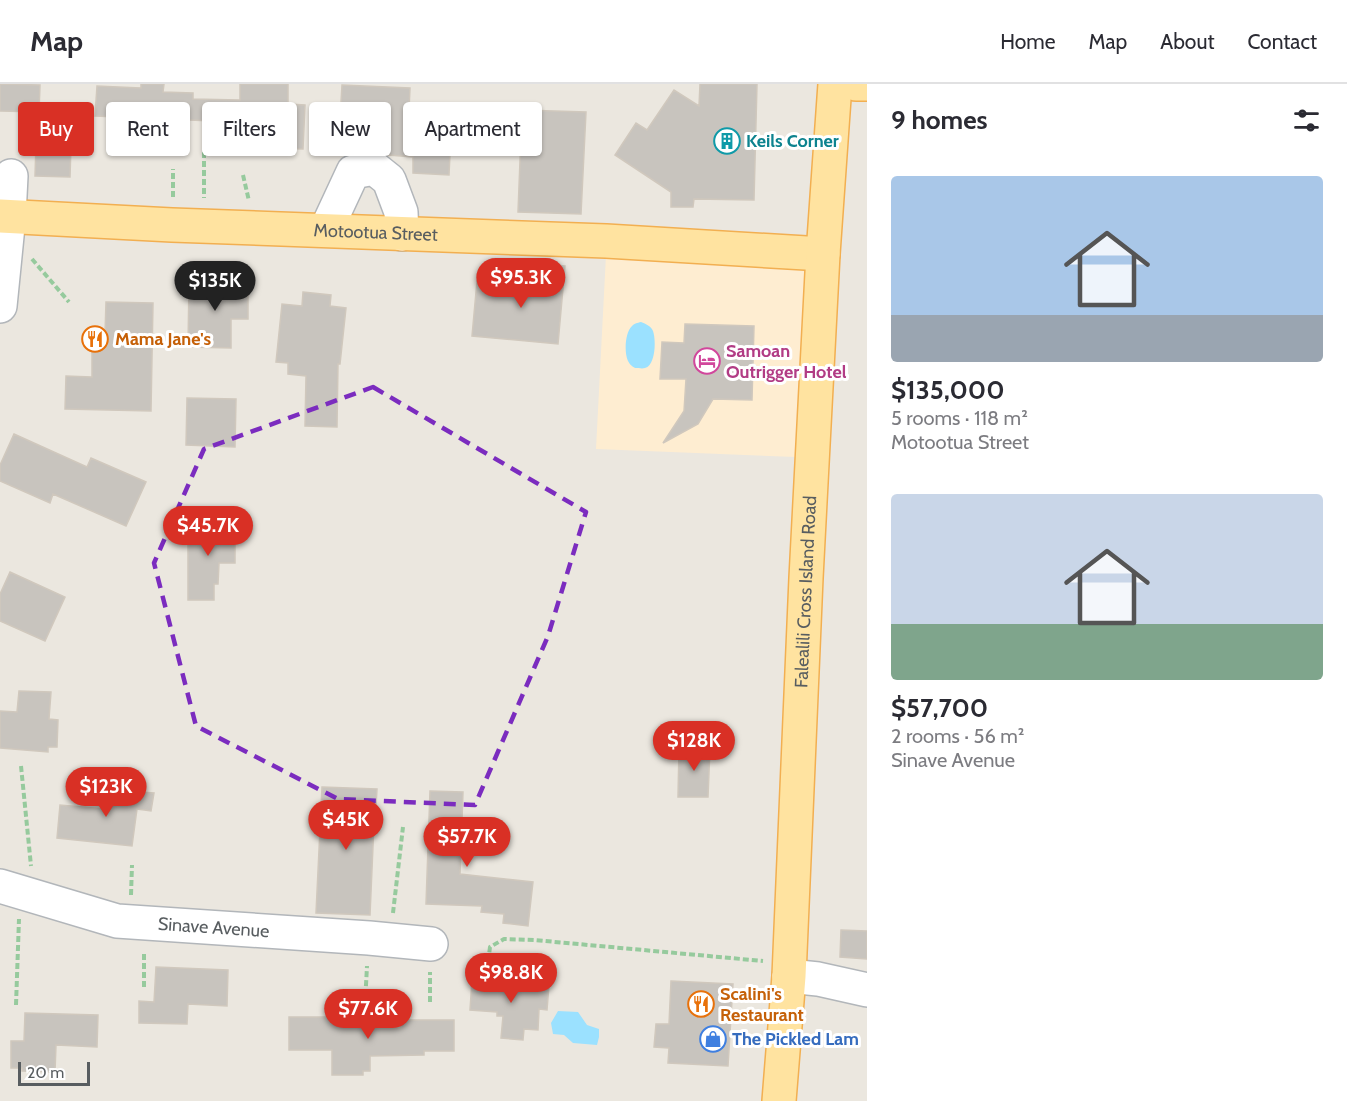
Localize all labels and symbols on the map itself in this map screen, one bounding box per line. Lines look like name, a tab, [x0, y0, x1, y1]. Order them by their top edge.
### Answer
building icon: Keils Corner	[712, 126, 742, 156]
place label: Keils Corner	[746, 130, 839, 152]
street label: Motootua Street	[313, 219, 438, 246]
pin: $95.3K	[472, 258, 570, 309]
pin: $135K	[173, 261, 257, 312]
restaurant icon: Mama Jane's	[80, 324, 110, 354]
place label: Mama Jane's	[115, 328, 211, 350]
place label: Samoan Outrigger Hotel	[726, 340, 847, 383]
hotel icon: Samoan Outrigger Hotel	[692, 346, 722, 376]
street label: Falealili Cross Island Road	[790, 495, 821, 688]
pin: $45.7K	[159, 506, 257, 557]
pin: $128K	[652, 721, 736, 772]
pin: $123K	[64, 767, 148, 818]
pin: $45K	[310, 800, 382, 851]
pin: $57.7K	[418, 817, 516, 868]
street label: Sinave Avenue	[157, 913, 270, 942]
pin: $98.8K	[462, 953, 560, 1004]
place label: Scalini's Restaurant	[720, 983, 804, 1026]
pin: $77.6K	[319, 989, 417, 1040]
restaurant icon: Scalini's Restaurant	[686, 989, 716, 1019]
shop icon: The Pickled Lam	[698, 1024, 728, 1054]
place label: The Pickled Lam	[732, 1028, 859, 1050]
scale bar	[18, 1059, 90, 1086]

